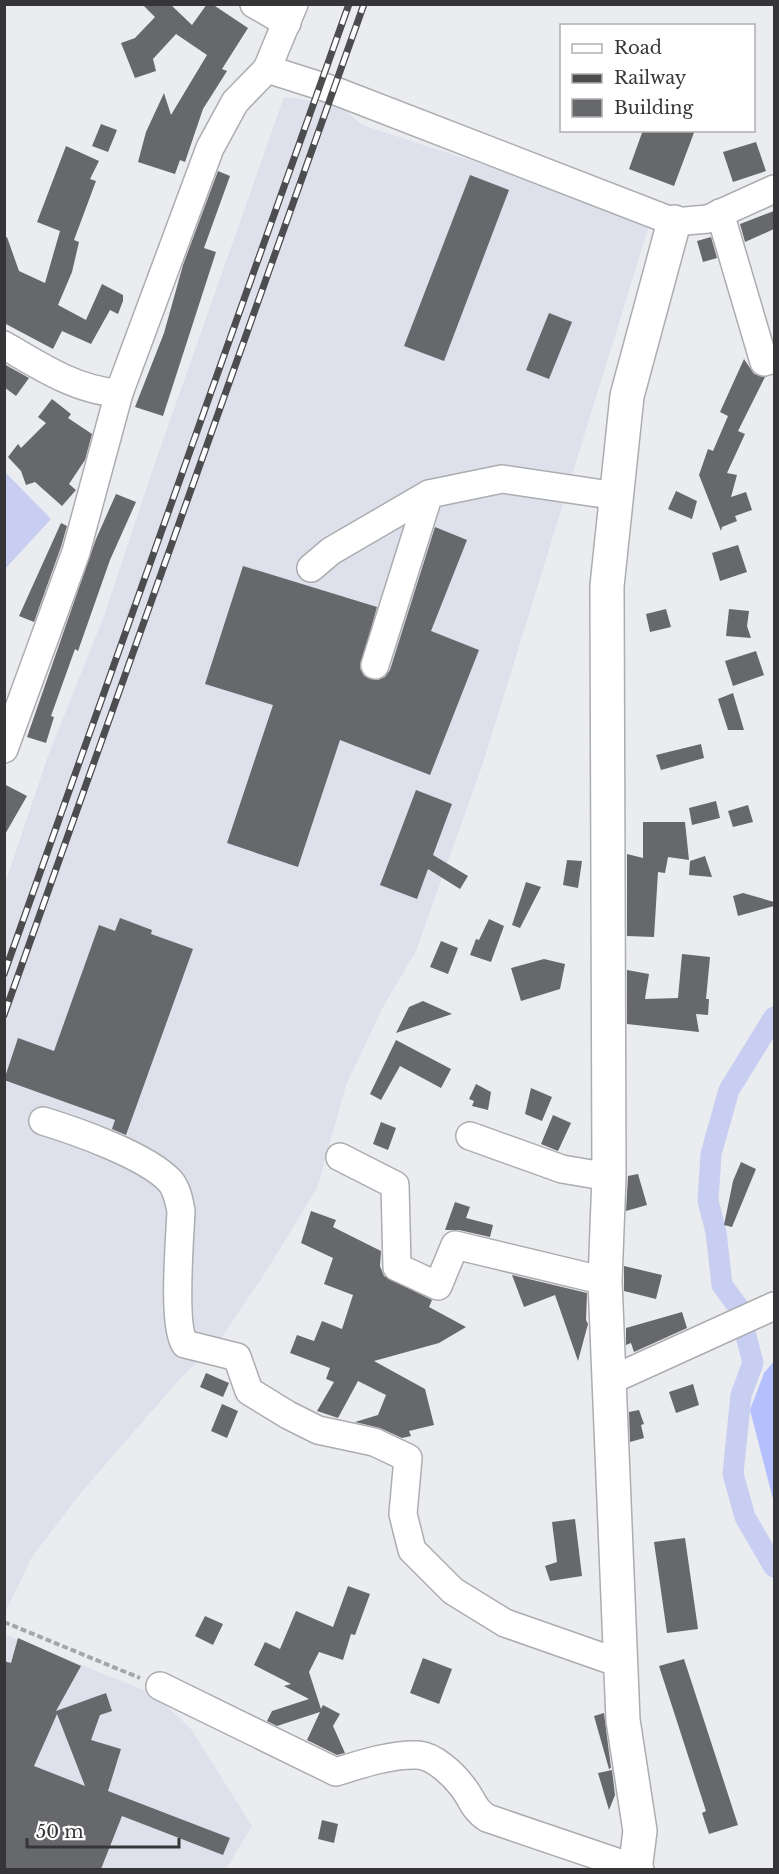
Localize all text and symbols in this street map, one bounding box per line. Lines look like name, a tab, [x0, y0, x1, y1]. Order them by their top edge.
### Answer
legend	[560, 24, 755, 132]
text: Road	[614, 37, 662, 59]
text: Railway	[614, 67, 687, 89]
text: Building	[614, 97, 693, 119]
scale bar	[27, 1811, 178, 1849]
text: 50 m	[36, 1821, 84, 1843]

